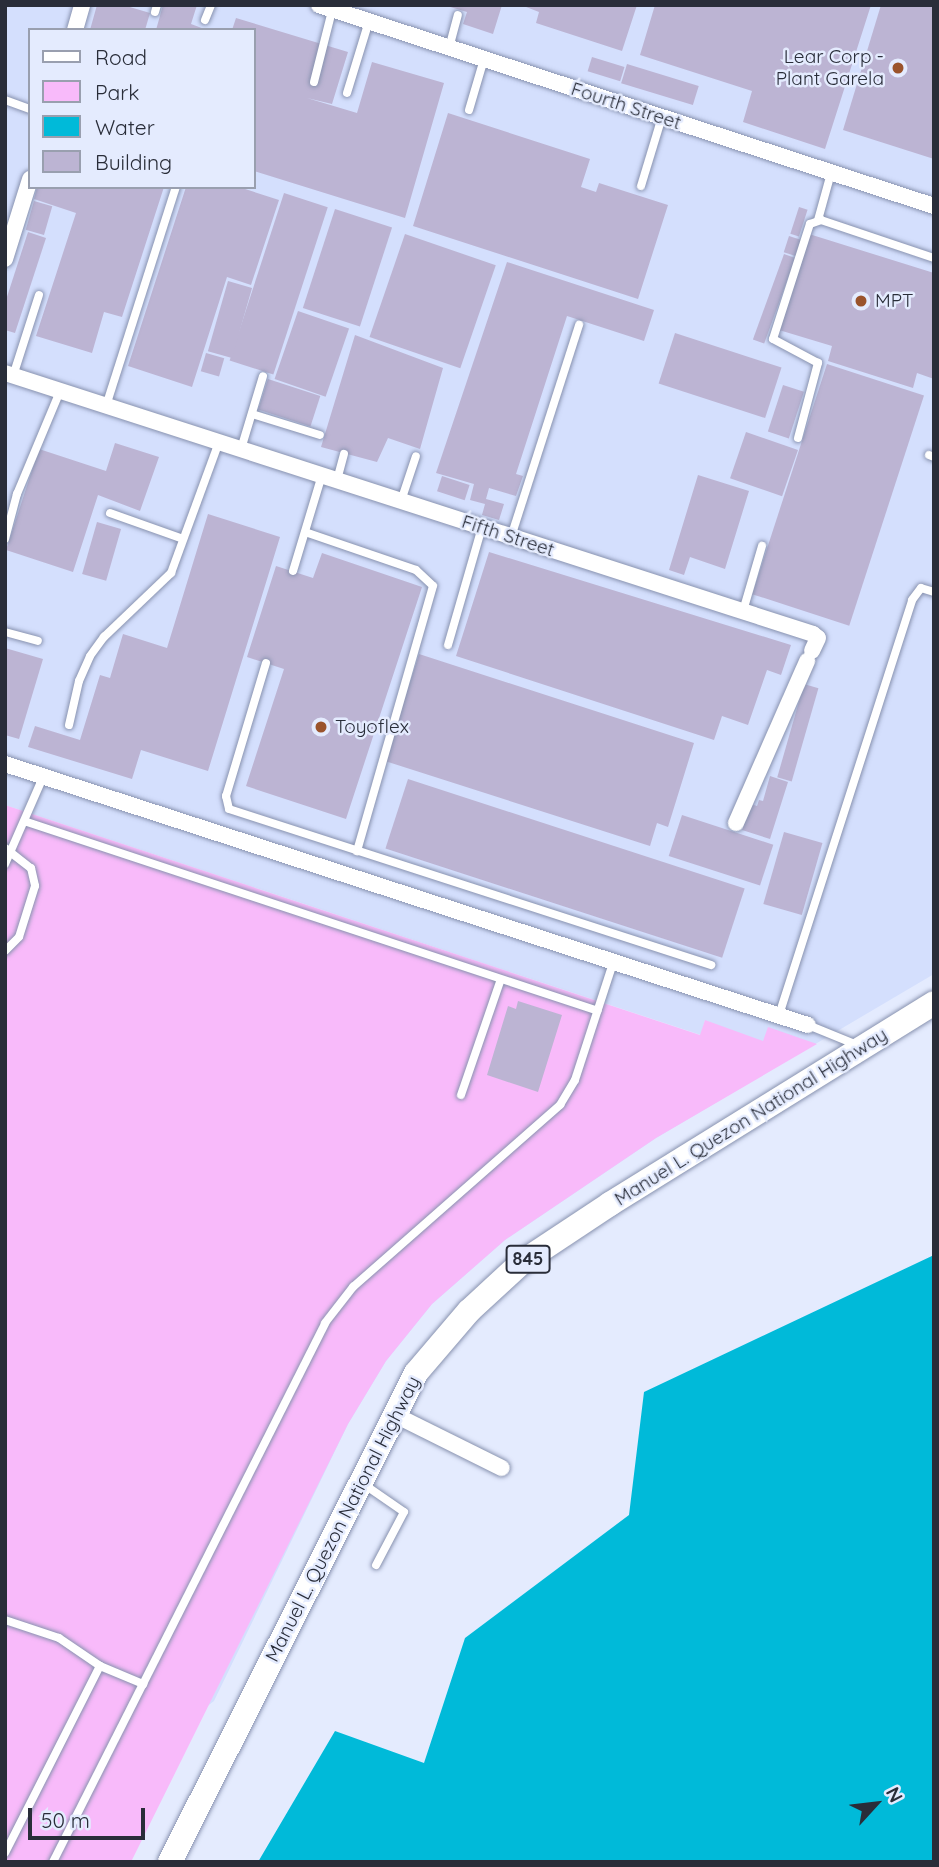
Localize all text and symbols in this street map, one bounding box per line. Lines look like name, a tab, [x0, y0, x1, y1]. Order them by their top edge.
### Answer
legend	[28, 28, 256, 189]
text: Road	[95, 44, 147, 70]
place label: Lear Corp - Plant Garela	[776, 46, 884, 90]
marker: Lear Corp - Plant Garela	[890, 60, 906, 76]
street label: Fourth Street	[568, 77, 684, 135]
text: Park	[95, 79, 139, 105]
text: Water	[95, 114, 155, 140]
text: Building	[95, 149, 172, 175]
place label: MPT	[875, 290, 914, 312]
marker: MPT	[853, 293, 869, 309]
street label: Fifth Street	[459, 510, 557, 562]
place label: Toyoflex	[335, 716, 409, 738]
marker: Toyoflex	[313, 719, 329, 735]
street label: Manuel L. Quezon National Highway	[610, 1023, 892, 1211]
road number: 845	[505, 1244, 551, 1274]
street label: Manuel L. Quezon National Highway	[261, 1372, 425, 1666]
north arrow	[841, 1769, 911, 1839]
text: N	[881, 1783, 909, 1806]
scale bar	[32, 1794, 149, 1838]
text: 50 m	[41, 1807, 90, 1833]

